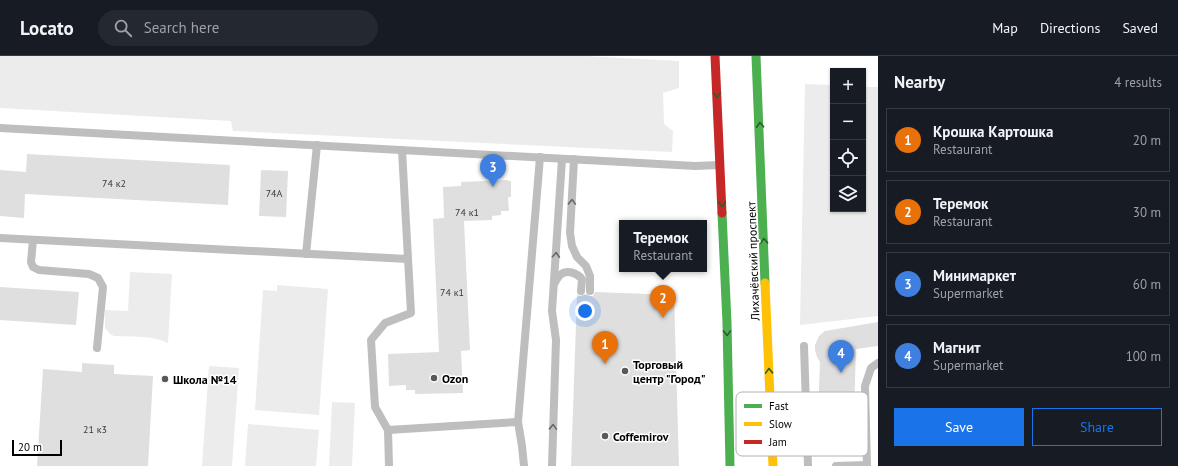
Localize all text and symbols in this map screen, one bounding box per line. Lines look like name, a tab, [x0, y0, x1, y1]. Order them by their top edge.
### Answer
search box	[98, 10, 378, 46]
text: Locato	[20, 16, 74, 40]
icon: search	[112, 17, 134, 39]
text: Search here	[144, 18, 219, 37]
text: Map	[992, 19, 1018, 37]
text: Directions	[1040, 19, 1100, 37]
text: Saved	[1122, 19, 1158, 37]
map controls	[830, 68, 866, 212]
button: +	[830, 68, 866, 104]
text: Nearby	[894, 71, 945, 93]
text: 4 results	[1114, 74, 1162, 91]
one-way arrow	[713, 92, 721, 98]
button: −	[830, 104, 866, 140]
one-way arrow	[755, 122, 764, 128]
text: Крошка Картошка	[933, 122, 1053, 141]
text: 1	[904, 132, 912, 149]
text: 20 m	[1133, 132, 1161, 149]
button: locate	[830, 140, 866, 176]
text: Restaurant	[933, 141, 992, 158]
pin: 3	[480, 154, 506, 187]
button: layers	[830, 176, 866, 212]
house number: 74 к2	[102, 177, 126, 190]
house number: 74А	[266, 187, 283, 200]
text: Теремок	[933, 194, 988, 213]
one-way arrow	[567, 199, 576, 205]
one-way arrow	[717, 201, 726, 207]
street label: Лихачёвский проспект	[743, 201, 763, 322]
text: 2	[904, 204, 912, 221]
text: 30 m	[1133, 204, 1161, 221]
house number: 74 к1	[455, 206, 479, 219]
text: Restaurant	[933, 213, 992, 230]
popup	[619, 220, 707, 272]
text: Теремок	[633, 228, 689, 247]
one-way arrow	[760, 238, 768, 244]
text: Restaurant	[633, 247, 693, 264]
one-way arrow	[551, 252, 560, 258]
text: Минимаркет	[933, 266, 1016, 285]
text: 3	[904, 276, 912, 293]
text: 60 m	[1133, 276, 1161, 293]
pin: 2	[650, 285, 676, 318]
text: Supermarket	[933, 285, 1003, 302]
house number: 74 к1	[440, 286, 464, 299]
your location	[575, 301, 595, 321]
one-way arrow	[723, 330, 731, 336]
pin: 1	[592, 331, 618, 364]
text: Магнит	[933, 338, 981, 357]
pin: 4	[828, 340, 854, 373]
text: 4	[904, 348, 912, 365]
text: 100 m	[1126, 348, 1161, 365]
place label: Торговый центр "Город"	[633, 357, 706, 386]
text: Supermarket	[933, 357, 1003, 374]
marker: Торговый центр "Город"	[620, 366, 630, 376]
one-way arrow	[765, 368, 773, 374]
place label: Ozon	[442, 371, 468, 386]
place label: Школа №14	[173, 372, 237, 387]
marker: Ozon	[429, 373, 439, 383]
marker: Школа №14	[160, 374, 170, 384]
legend	[736, 392, 868, 456]
text: Fast	[769, 399, 789, 413]
button: Save	[894, 408, 1024, 446]
button: Share	[1032, 408, 1162, 446]
text: Slow	[769, 417, 792, 431]
house number: 21 к3	[83, 423, 107, 436]
one-way arrow	[549, 424, 557, 430]
place label: Coffemirov	[613, 429, 669, 444]
marker: Coffemirov	[600, 431, 610, 441]
text: Jam	[768, 435, 787, 449]
scale bar	[12, 438, 62, 457]
text: 20 m	[18, 440, 42, 454]

